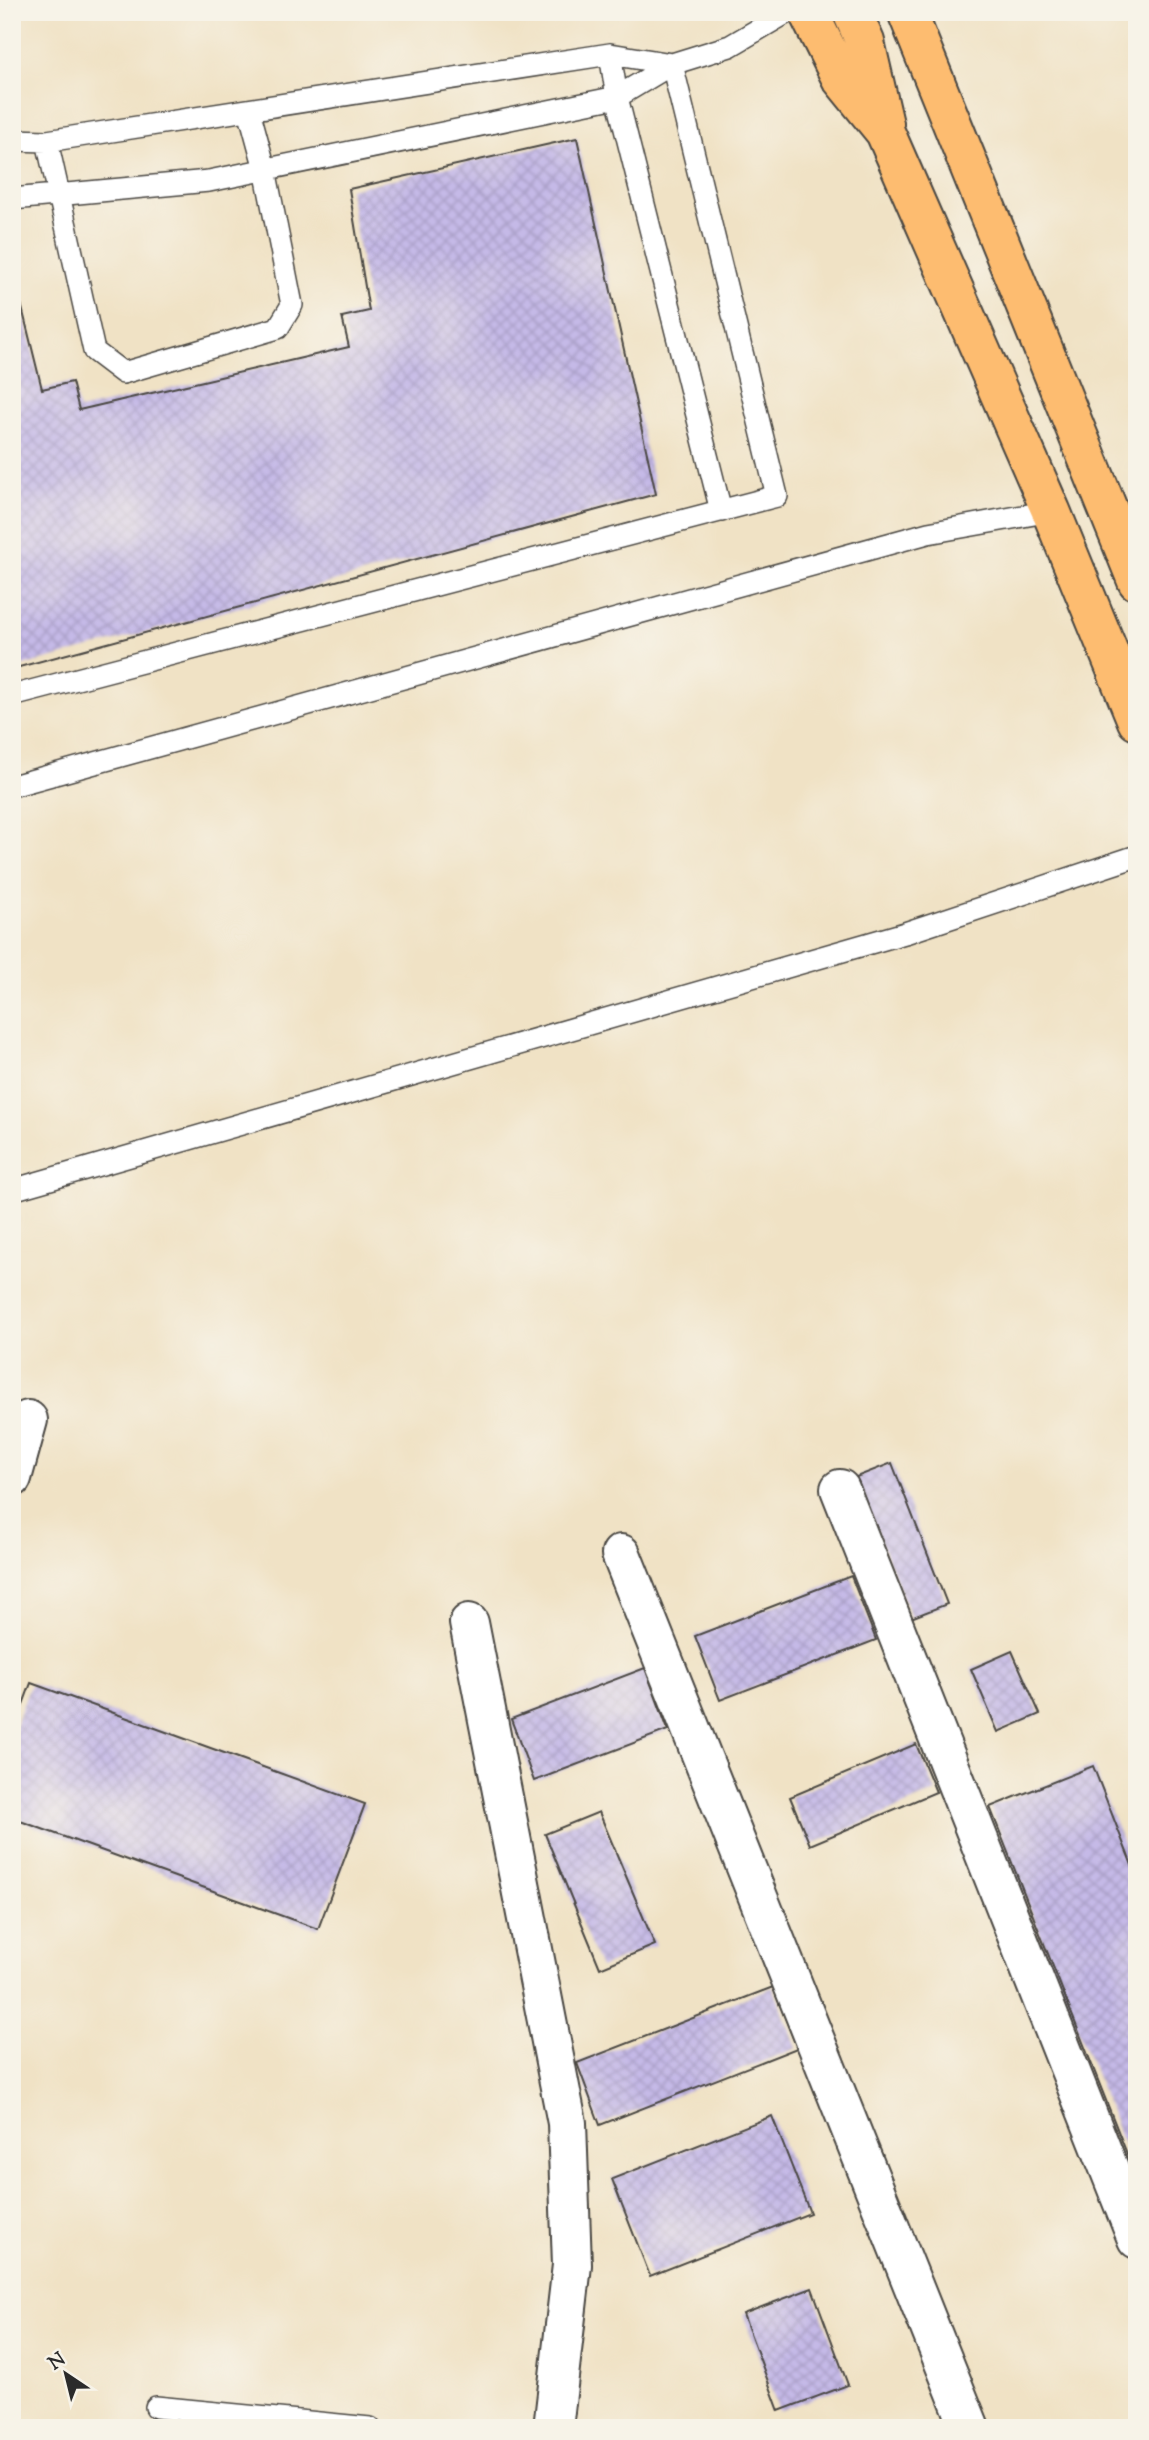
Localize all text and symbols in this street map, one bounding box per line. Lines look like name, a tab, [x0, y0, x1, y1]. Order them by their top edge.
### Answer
north arrow	[32, 2338, 102, 2408]
text: N	[44, 2347, 72, 2378]

